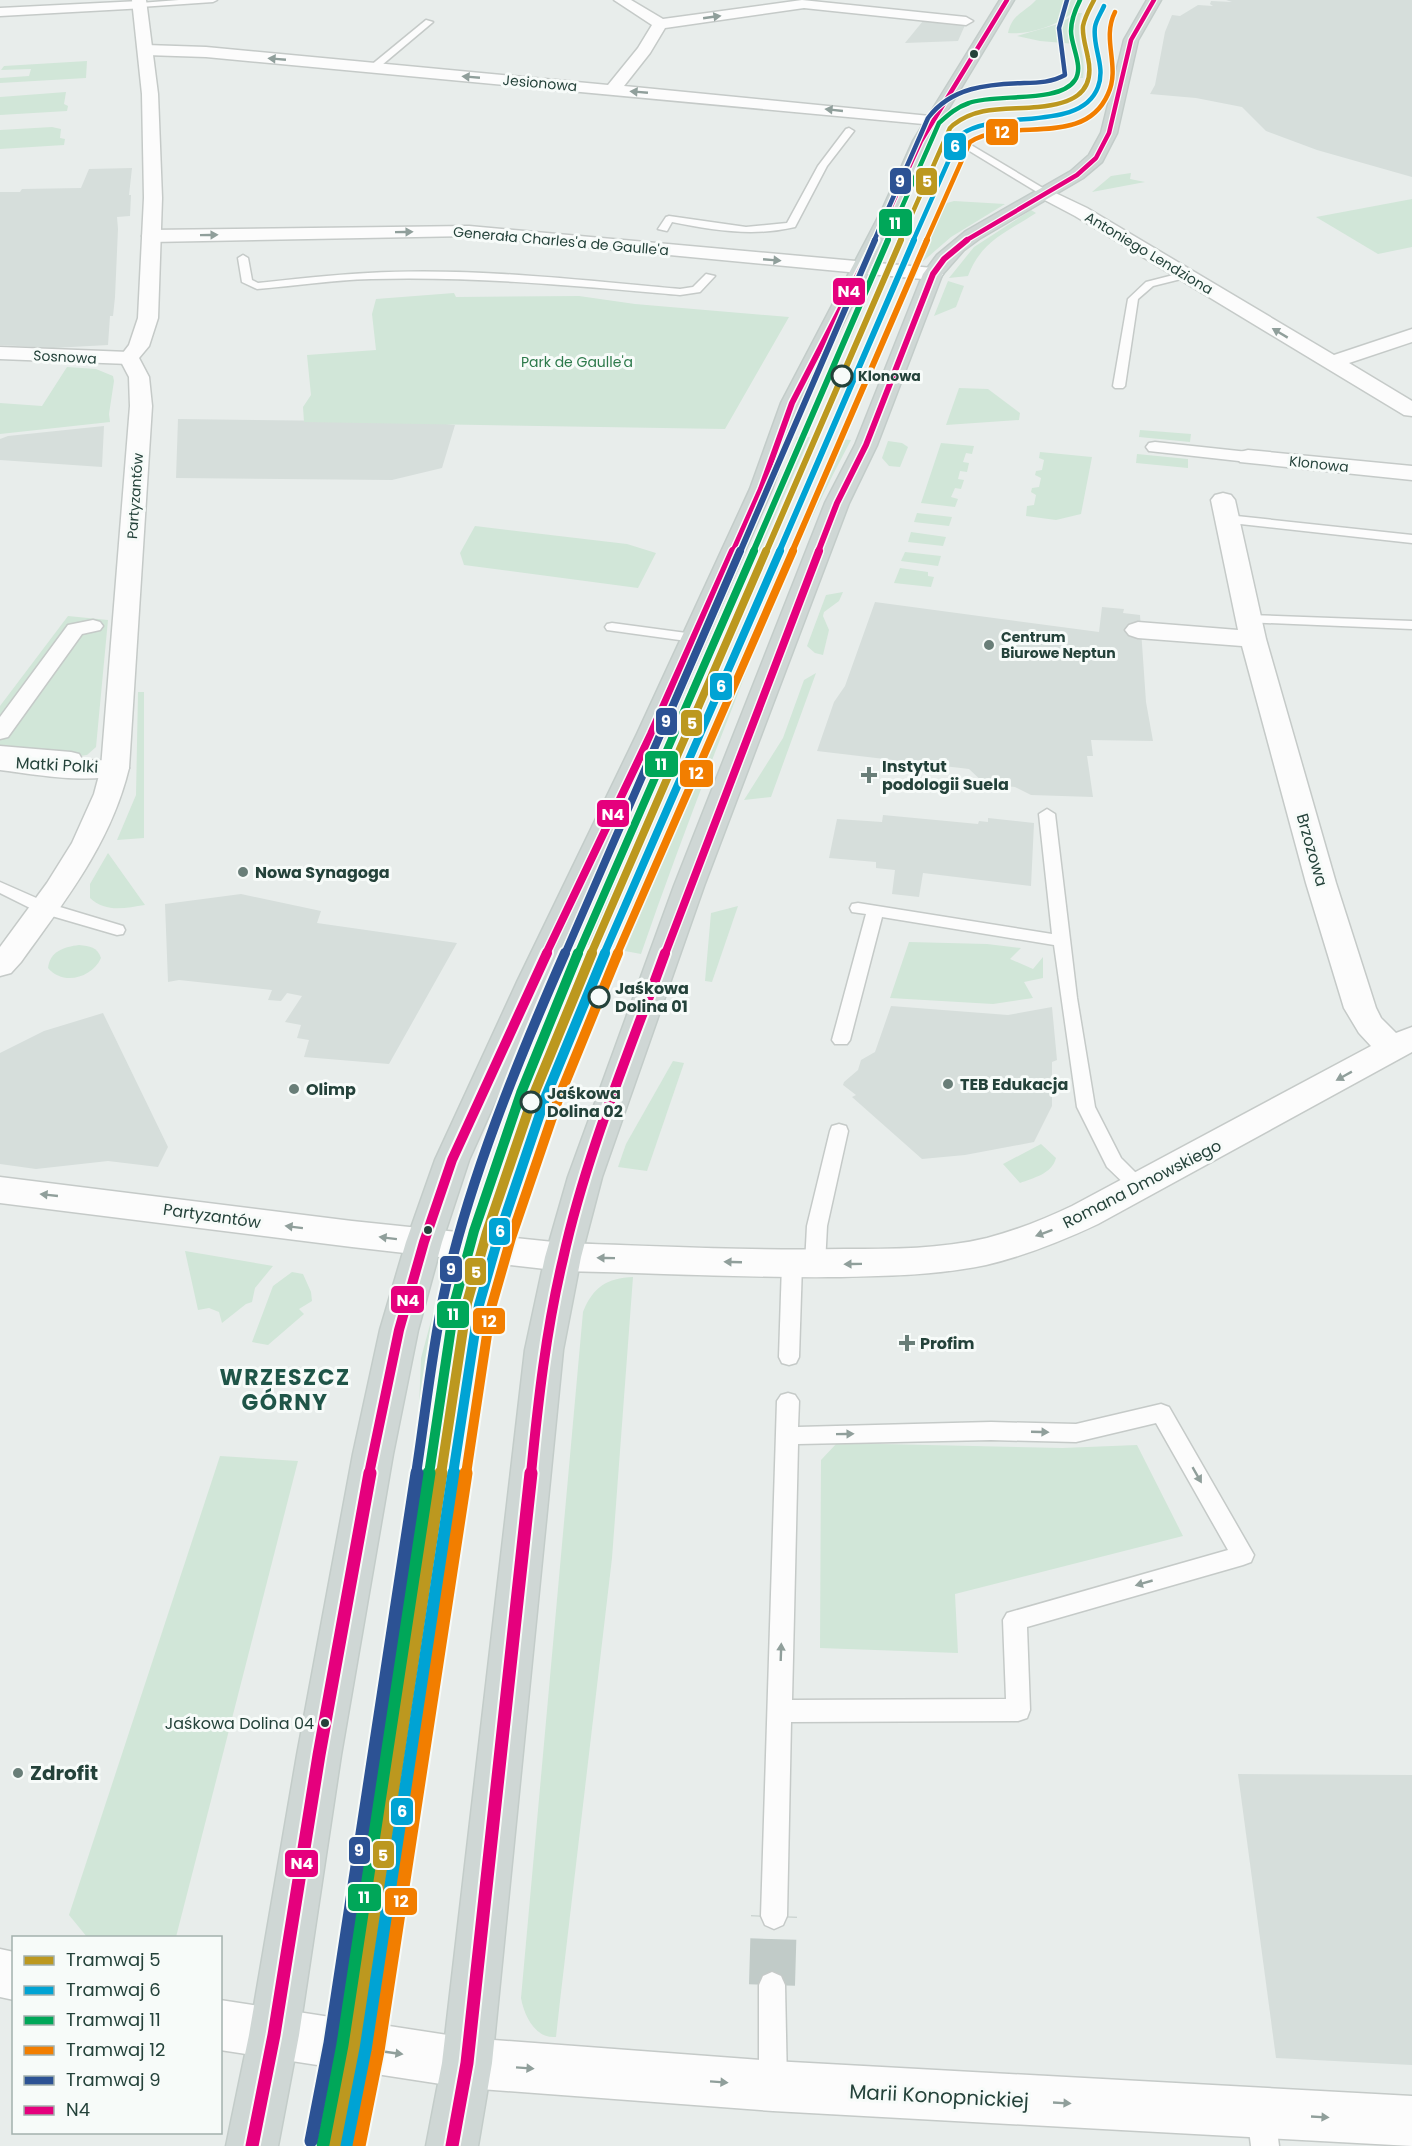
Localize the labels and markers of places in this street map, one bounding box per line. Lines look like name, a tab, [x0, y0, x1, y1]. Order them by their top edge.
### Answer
unlabelled marker	[968, 48, 980, 60]
marker: Klonowa	[831, 365, 853, 387]
place label: Klonowa	[858, 366, 921, 386]
place label: Centrum Biurowe Neptun	[1001, 627, 1116, 663]
marker: Centrum Biurowe Neptun	[982, 638, 996, 652]
place label: Instytut podologii Suela	[882, 755, 1009, 796]
marker: Instytut podologii Suela	[860, 766, 878, 784]
place label: Nowa Synagoga	[255, 861, 390, 884]
marker: Nowa Synagoga	[236, 865, 250, 879]
place label: Jaśkowa Dolina 01	[615, 977, 689, 1018]
marker: Jaśkowa Dolina 01	[588, 986, 610, 1008]
place label: TEB Edukacja	[960, 1073, 1068, 1096]
marker: TEB Edukacja	[941, 1077, 955, 1091]
place label: Olimp	[306, 1078, 356, 1101]
marker: Olimp	[287, 1082, 301, 1096]
place label: Jaśkowa Dolina 02	[547, 1082, 623, 1123]
marker: Jaśkowa Dolina 02	[520, 1091, 542, 1113]
unlabelled marker	[422, 1224, 434, 1236]
place label: Profim	[920, 1332, 975, 1355]
marker: Profim	[898, 1334, 916, 1352]
place label: Jaśkowa Dolina 04	[165, 1712, 314, 1735]
marker: Jaśkowa Dolina 04	[319, 1717, 331, 1729]
place label: Zdrofit	[30, 1759, 98, 1787]
marker: Zdrofit	[11, 1766, 25, 1780]

